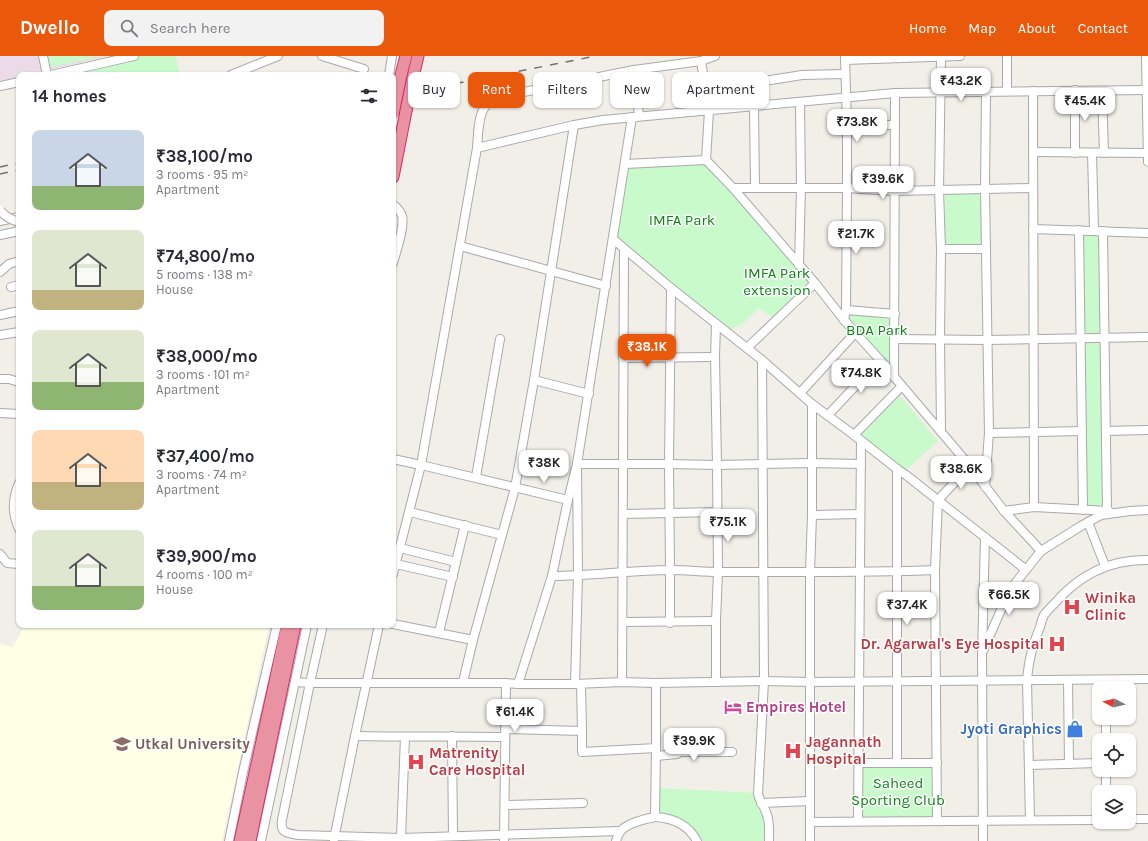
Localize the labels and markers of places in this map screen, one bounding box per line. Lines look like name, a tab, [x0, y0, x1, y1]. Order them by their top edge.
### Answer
pin: ₹43.2K	[928, 68, 994, 102]
pin: ₹45.4K	[1052, 88, 1118, 122]
pin: ₹73.8K	[824, 109, 890, 143]
pin: ₹39.6K	[850, 166, 916, 200]
pin: ₹21.7K	[823, 221, 889, 255]
pin: ₹38.1K	[614, 334, 680, 368]
pin: ₹74.8K	[828, 360, 894, 394]
pin: ₹38K	[520, 450, 568, 484]
pin: ₹38.6K	[928, 456, 994, 490]
pin: ₹75.1K	[695, 509, 761, 543]
pin: ₹66.5K	[976, 582, 1042, 616]
place label: Winika Clinic	[1085, 589, 1136, 624]
pin: ₹37.4K	[874, 592, 940, 626]
hospital icon: Winika Clinic	[1062, 597, 1082, 617]
hospital icon: Dr. Agarwal's Eye Hospital	[1047, 634, 1067, 654]
place label: Dr. Agarwal's Eye Hospital	[860, 635, 1044, 653]
hotel icon: Empires Hotel	[723, 697, 743, 717]
place label: Empires Hotel	[746, 698, 846, 716]
pin: ₹61.4K	[482, 699, 548, 733]
shop icon: Jyoti Graphics	[1065, 719, 1085, 739]
place label: Jyoti Graphics	[961, 720, 1062, 738]
pin: ₹39.9K	[661, 728, 727, 762]
place label: Jagannath Hospital	[806, 733, 882, 768]
school or university icon: Utkal University	[112, 734, 132, 754]
place label: Utkal University	[135, 735, 250, 753]
hospital icon: Jagannath Hospital	[783, 741, 803, 761]
place label: Matrenity Care Hospital	[429, 744, 525, 779]
hospital icon: Matrenity Care Hospital	[406, 752, 426, 772]

